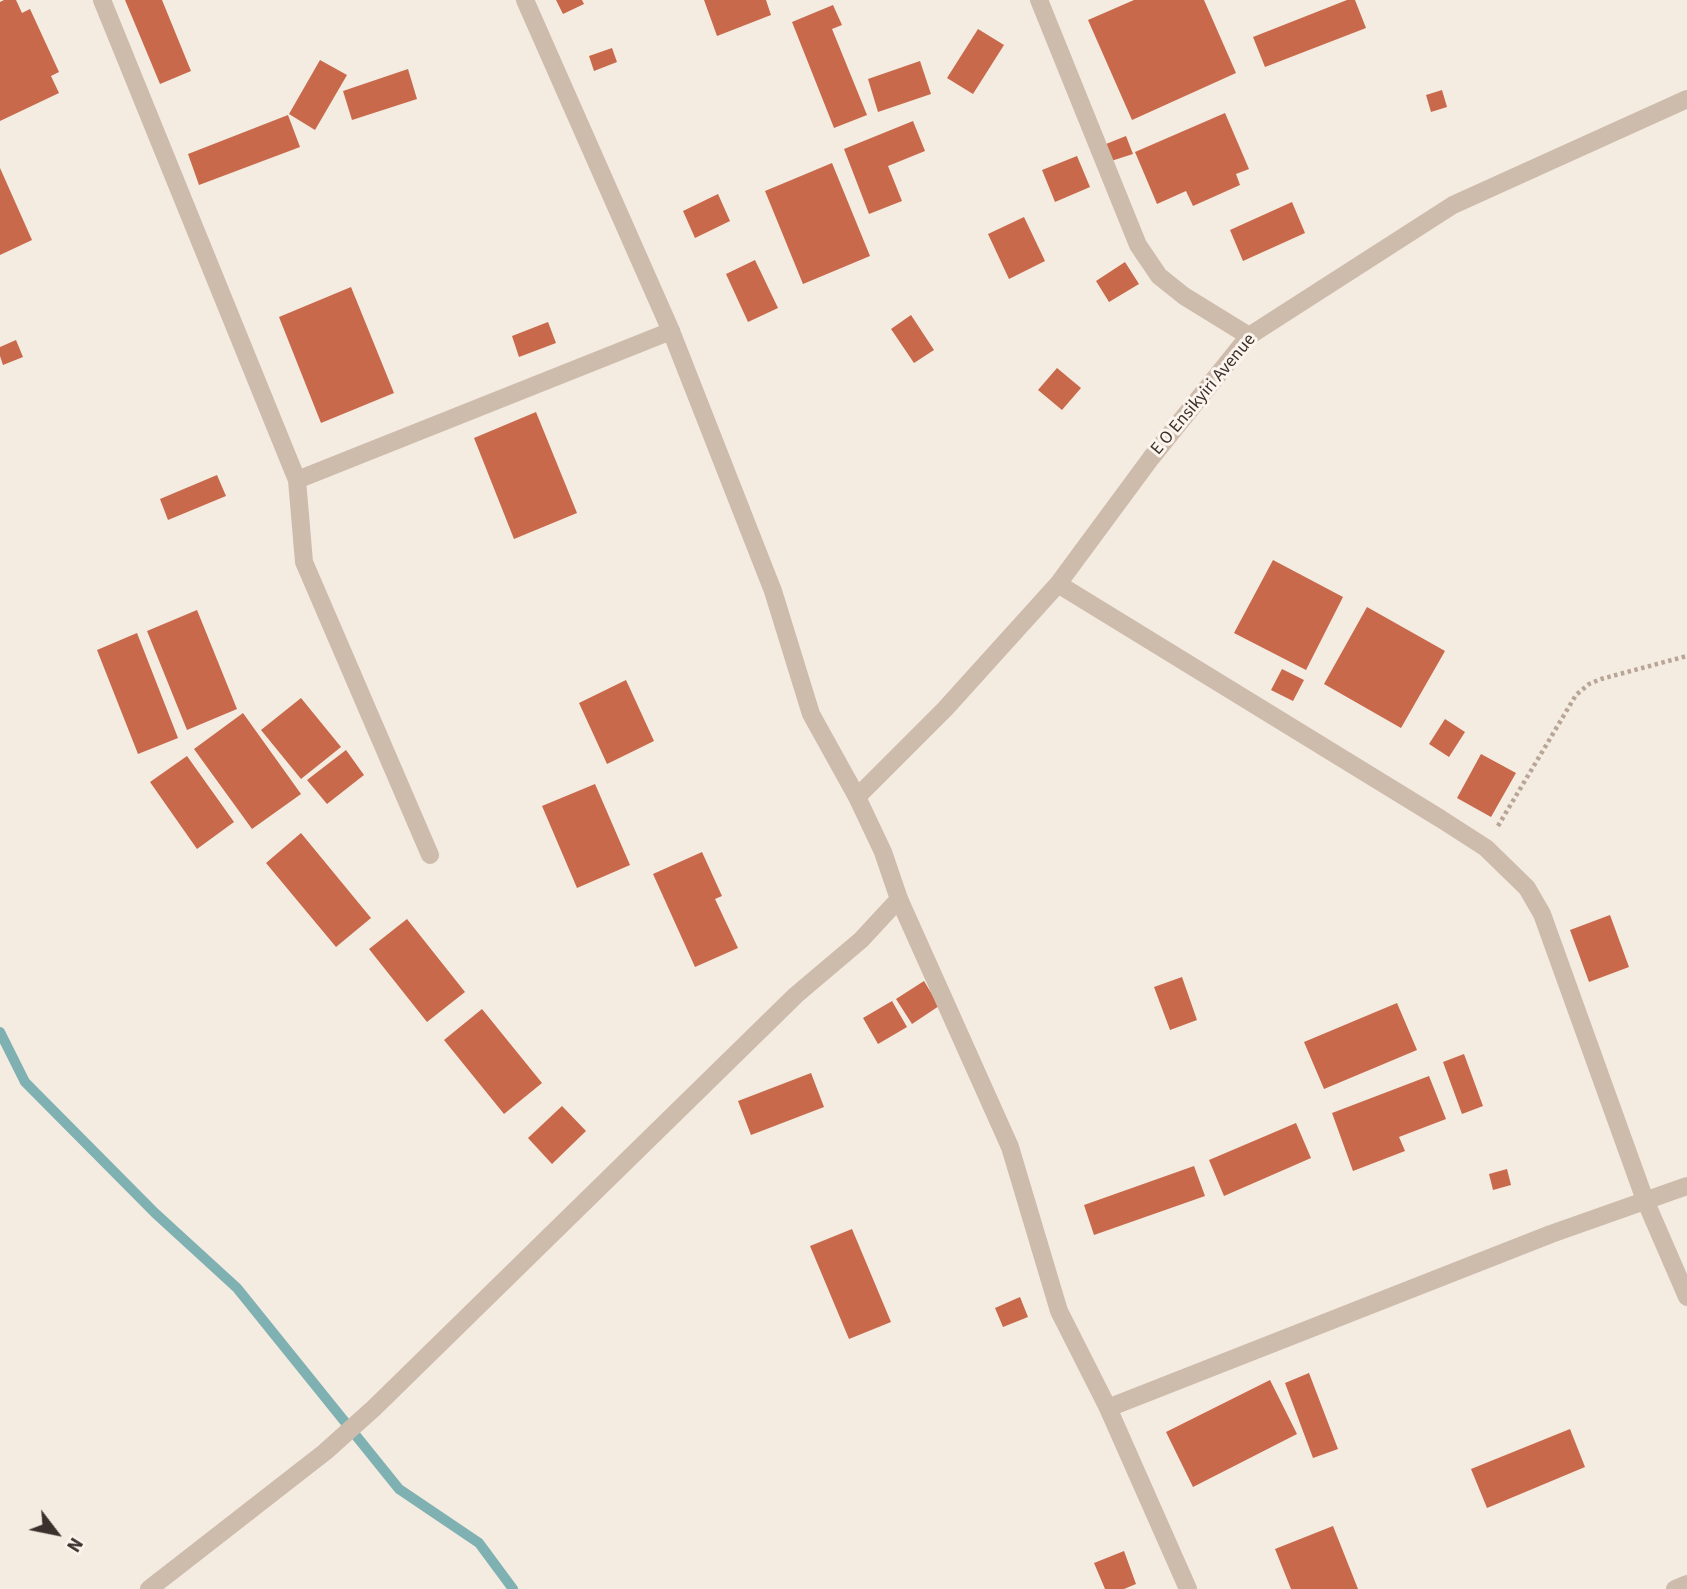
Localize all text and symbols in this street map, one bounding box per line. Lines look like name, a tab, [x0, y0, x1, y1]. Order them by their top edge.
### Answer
street label: E O Ensikyiri Avenue	[1147, 330, 1261, 460]
north arrow	[21, 1498, 91, 1568]
text: N	[59, 1532, 89, 1557]

